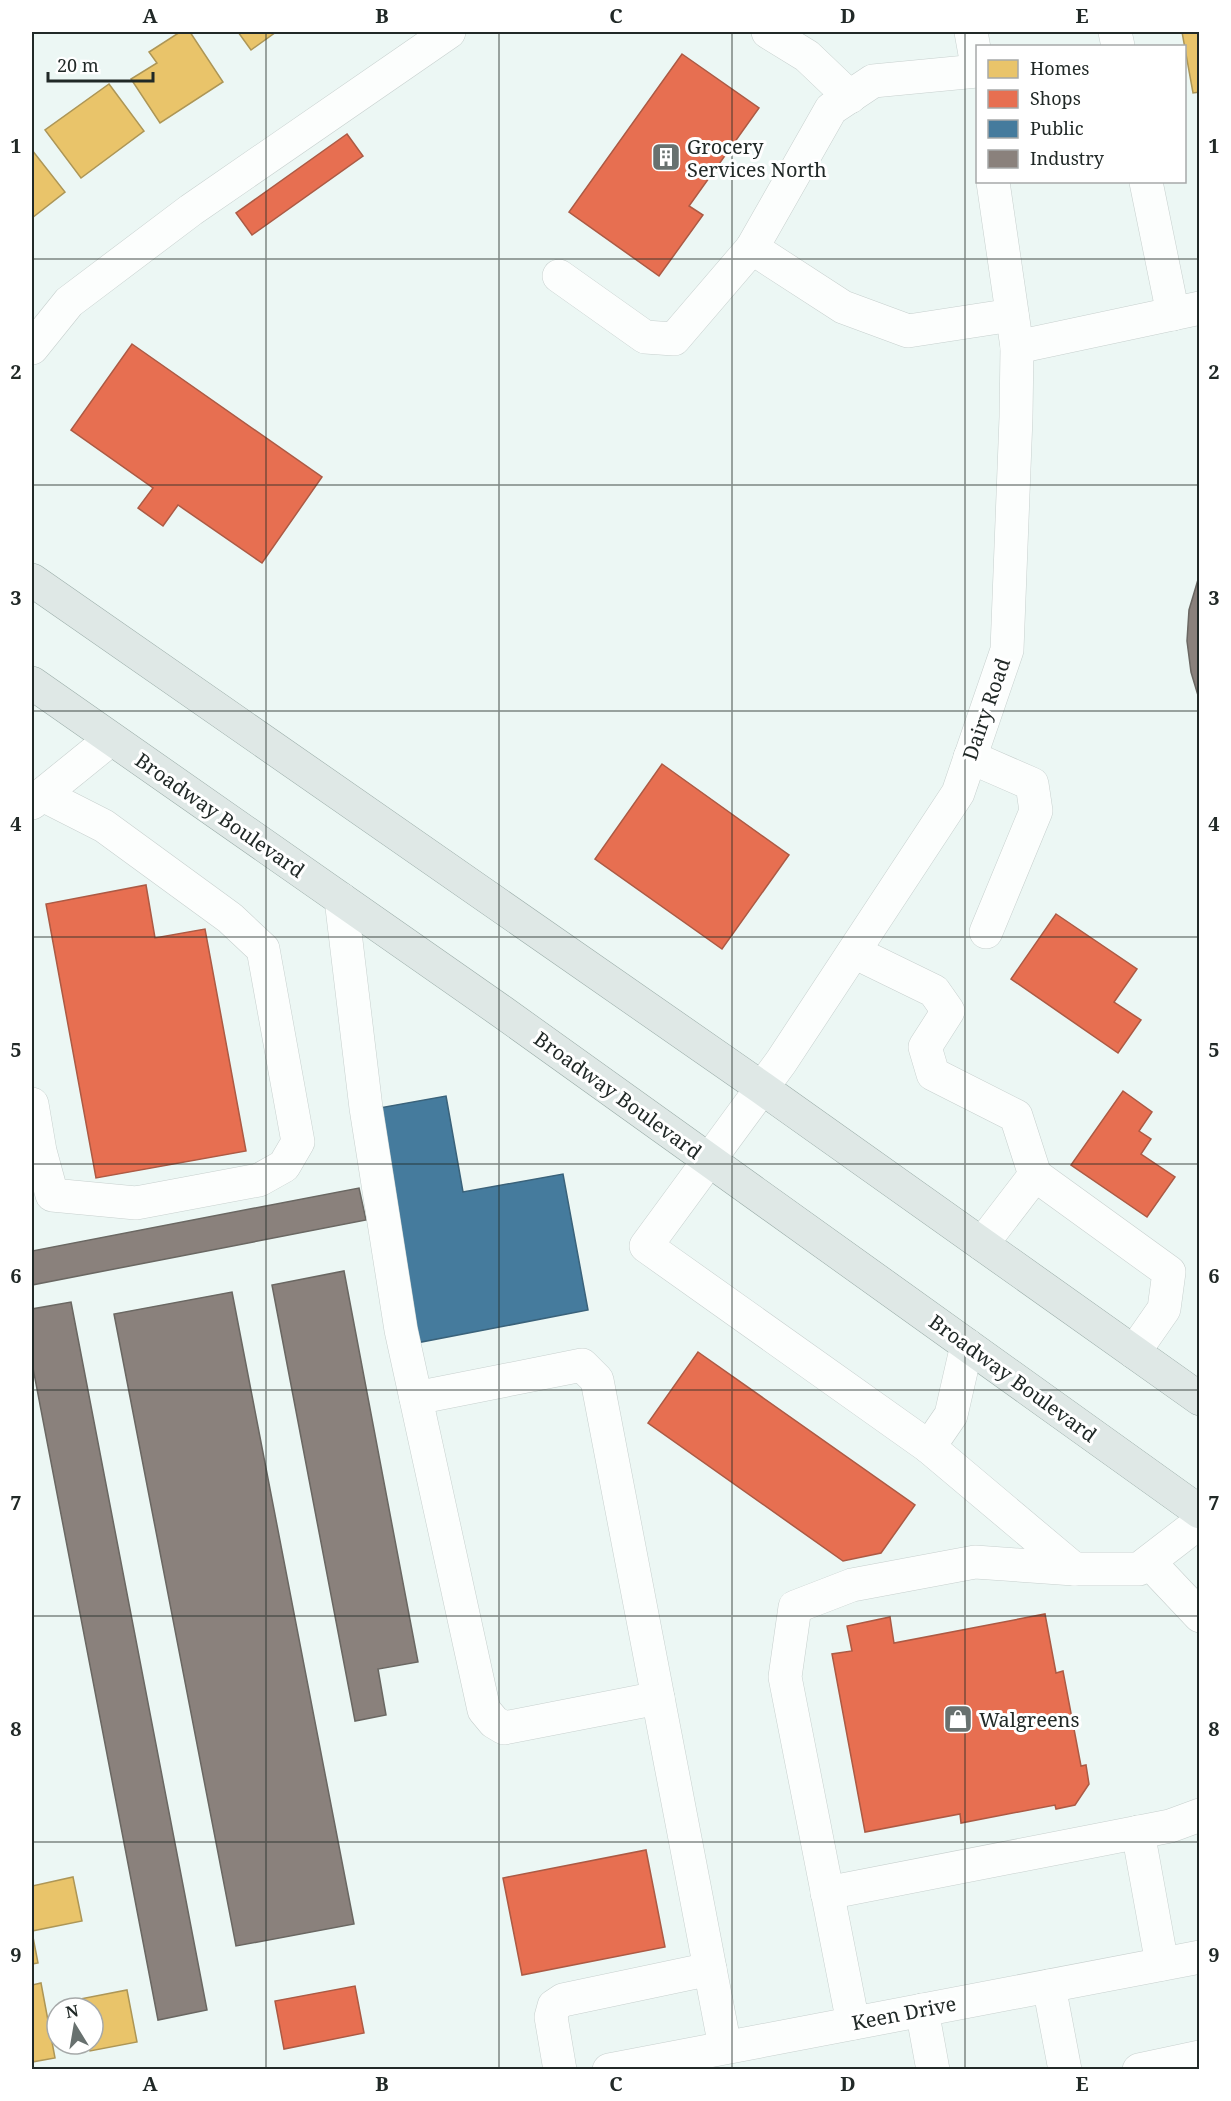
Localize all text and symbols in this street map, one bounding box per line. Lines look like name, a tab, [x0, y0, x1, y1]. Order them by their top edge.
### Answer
text: A	[142, 2, 158, 29]
text: B	[375, 2, 389, 29]
text: C	[609, 2, 623, 29]
text: D	[840, 2, 856, 29]
text: E	[1075, 2, 1089, 29]
scale bar	[48, 45, 153, 83]
legend	[976, 45, 1186, 183]
text: 20 m	[57, 53, 99, 77]
text: Homes	[1030, 56, 1089, 80]
text: Shops	[1030, 86, 1081, 110]
text: Public	[1030, 116, 1084, 140]
text: 1	[10, 132, 22, 159]
text: 1	[1208, 132, 1220, 159]
place label: Grocery Services North	[687, 133, 827, 183]
building icon: Grocery Services North	[650, 141, 682, 173]
text: Industry	[1030, 146, 1105, 170]
text: 2	[10, 358, 22, 385]
text: 2	[1208, 358, 1220, 385]
text: 3	[10, 584, 22, 611]
text: 3	[1208, 584, 1220, 611]
street label: Dairy Road	[956, 654, 1016, 764]
street label: Broadway Boulevard	[130, 746, 310, 884]
text: 4	[10, 810, 22, 837]
text: 4	[1208, 810, 1220, 837]
street label: Broadway Boulevard	[529, 1025, 707, 1165]
text: 5	[10, 1036, 22, 1063]
text: 5	[1208, 1036, 1220, 1063]
text: 6	[10, 1262, 22, 1289]
text: 6	[1208, 1262, 1220, 1289]
street label: Broadway Boulevard	[924, 1308, 1102, 1448]
text: 7	[10, 1489, 22, 1516]
text: 7	[1208, 1489, 1220, 1516]
shop icon: Walgreens	[942, 1703, 974, 1735]
place label: Walgreens	[979, 1706, 1080, 1733]
text: 8	[10, 1715, 22, 1742]
text: 8	[1208, 1715, 1220, 1742]
text: 9	[10, 1941, 22, 1968]
text: 9	[1208, 1941, 1220, 1968]
street label: Keen Drive	[850, 1990, 958, 2036]
north arrow	[45, 1996, 105, 2056]
text: N	[64, 1999, 81, 2023]
text: A	[142, 2070, 158, 2097]
text: B	[375, 2070, 389, 2097]
text: C	[609, 2070, 623, 2097]
text: D	[840, 2070, 856, 2097]
text: E	[1075, 2070, 1089, 2097]

